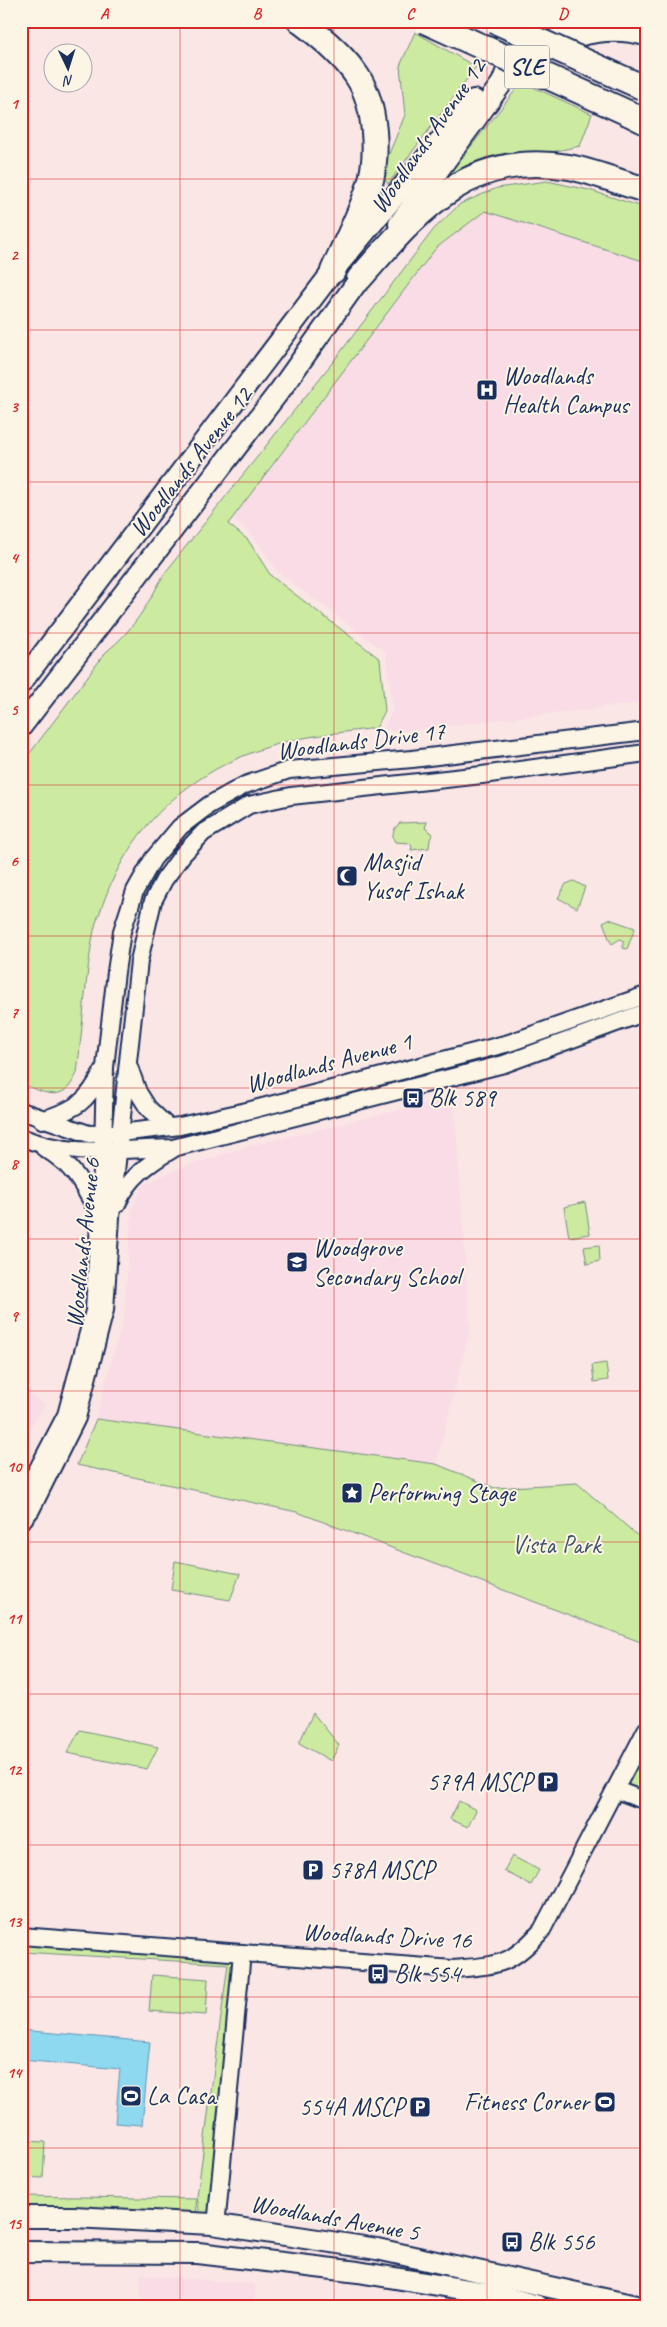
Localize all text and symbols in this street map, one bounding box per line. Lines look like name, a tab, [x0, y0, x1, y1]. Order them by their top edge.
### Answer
text: A	[100, 4, 110, 24]
text: B	[253, 4, 263, 24]
text: C	[406, 4, 416, 24]
text: D	[558, 4, 569, 24]
north arrow	[42, 42, 92, 92]
road number: SLE	[504, 46, 550, 88]
street label: Woodlands Avenue 12	[363, 51, 494, 220]
text: N	[62, 72, 74, 89]
text: 1	[10, 94, 19, 114]
text: 2	[10, 245, 19, 265]
place label: Woodlands Health Campus	[503, 360, 631, 421]
hospital icon: Woodlands Health Campus	[475, 378, 499, 402]
street label: Woodlands Avenue 12	[122, 379, 261, 543]
text: 3	[10, 397, 19, 417]
text: 4	[10, 548, 19, 568]
text: 5	[11, 700, 20, 720]
street label: Woodlands Drive 17	[275, 715, 449, 767]
place label: Masjid Yusof Ishak	[363, 846, 465, 907]
text: 6	[10, 851, 19, 871]
mosque icon: Masjid Yusof Ishak	[335, 864, 359, 888]
text: 7	[10, 1003, 19, 1023]
street label: Woodlands Avenue 1	[243, 1025, 417, 1101]
place label: Blk 589	[429, 1082, 497, 1114]
bus stop icon: Blk 589	[401, 1086, 425, 1110]
text: 8	[10, 1154, 19, 1174]
street label: Woodlands Avenue 6	[58, 1156, 108, 1329]
place label: Woodgrove Secondary School	[313, 1232, 465, 1293]
school or university icon: Woodgrove Secondary School	[285, 1250, 309, 1274]
text: 9	[10, 1306, 19, 1326]
text: 10	[7, 1457, 23, 1477]
place label: Performing Stage	[368, 1477, 517, 1509]
place icon: Performing Stage	[340, 1481, 364, 1505]
park label: Vista Park	[512, 1529, 602, 1561]
text: 11	[7, 1609, 23, 1629]
text: 12	[7, 1760, 23, 1780]
place label: 579A MSCP	[427, 1766, 535, 1798]
parking icon: 579A MSCP	[536, 1770, 560, 1794]
place label: 578A MSCP	[329, 1854, 437, 1886]
parking icon: 578A MSCP	[301, 1858, 325, 1882]
text: 13	[7, 1912, 23, 1932]
street label: Woodlands Drive 16	[302, 1916, 473, 1956]
place label: Blk 554	[394, 1958, 463, 1990]
bus stop icon: Blk 554	[366, 1962, 390, 1986]
text: 14	[7, 2063, 23, 2083]
place label: La Casa	[147, 2080, 218, 2112]
sports icon: La Casa	[119, 2084, 143, 2108]
place label: Fitness Corner	[464, 2086, 592, 2118]
sports icon: Fitness Corner	[593, 2090, 617, 2114]
place label: 554A MSCP	[299, 2091, 407, 2123]
parking icon: 554A MSCP	[408, 2095, 432, 2119]
street label: Woodlands Avenue 5	[248, 2187, 423, 2249]
text: 15	[7, 2214, 23, 2234]
place label: Blk 556	[528, 2226, 595, 2258]
bus stop icon: Blk 556	[500, 2230, 524, 2254]

